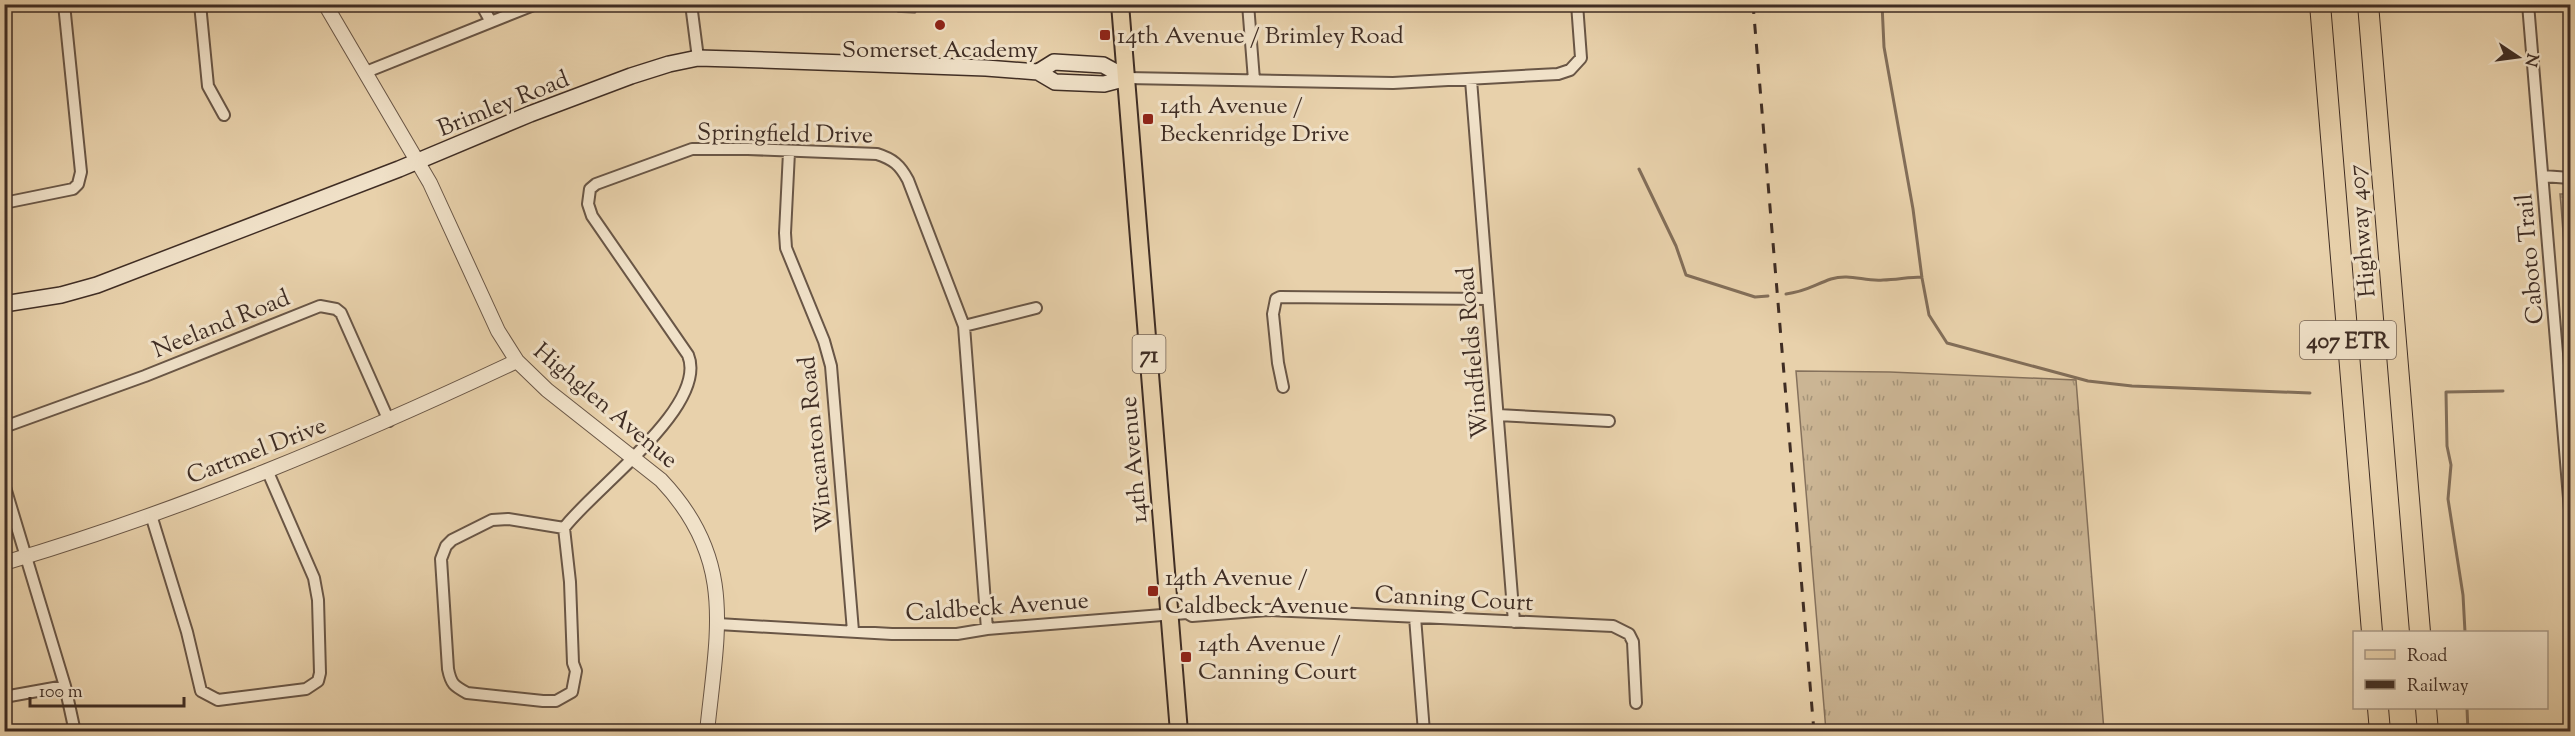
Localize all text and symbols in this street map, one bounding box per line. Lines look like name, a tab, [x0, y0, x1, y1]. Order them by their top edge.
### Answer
marker: Somerset Academy	[933, 18, 947, 32]
place label: 14th Avenue / Brimley Road	[1117, 20, 1404, 54]
north arrow	[2488, 27, 2548, 87]
marker: 14th Avenue / Brimley Road	[1098, 28, 1112, 42]
place label: Somerset Academy	[842, 34, 1038, 68]
text: N	[2517, 51, 2543, 69]
street label: Brimley Road	[433, 63, 575, 147]
place label: 14th Avenue / Beckenridge Drive	[1160, 90, 1349, 152]
marker: 14th Avenue / Beckenridge Drive	[1141, 112, 1155, 126]
street label: Springfield Drive	[697, 116, 873, 154]
street label: Highway 407	[2340, 163, 2386, 299]
street label: Caboto Trail	[2508, 192, 2554, 325]
street label: Windfields Road	[1450, 265, 1498, 440]
street label: Neeland Road	[148, 282, 296, 368]
road number: 407 ETR	[2300, 321, 2396, 359]
road number: 71	[1132, 335, 1166, 373]
street label: Highglen Avenue	[525, 336, 685, 477]
street label: Wincanton Road	[791, 354, 843, 533]
street label: 14th Avenue	[1112, 395, 1157, 525]
street label: Cartmel Drive	[182, 410, 332, 494]
place label: 14th Avenue / Caldbeck Avenue	[1165, 562, 1349, 624]
street label: Canning Court	[1374, 579, 1534, 621]
marker: 14th Avenue / Caldbeck Avenue	[1146, 584, 1160, 598]
street label: Caldbeck Avenue	[904, 585, 1090, 631]
place label: 14th Avenue / Canning Court	[1198, 628, 1357, 690]
legend	[2353, 631, 2548, 709]
text: Road	[2407, 644, 2447, 670]
marker: 14th Avenue / Canning Court	[1179, 650, 1193, 664]
scale bar	[30, 670, 184, 708]
text: Railway	[2407, 674, 2469, 700]
text: 100 m	[39, 680, 83, 706]

